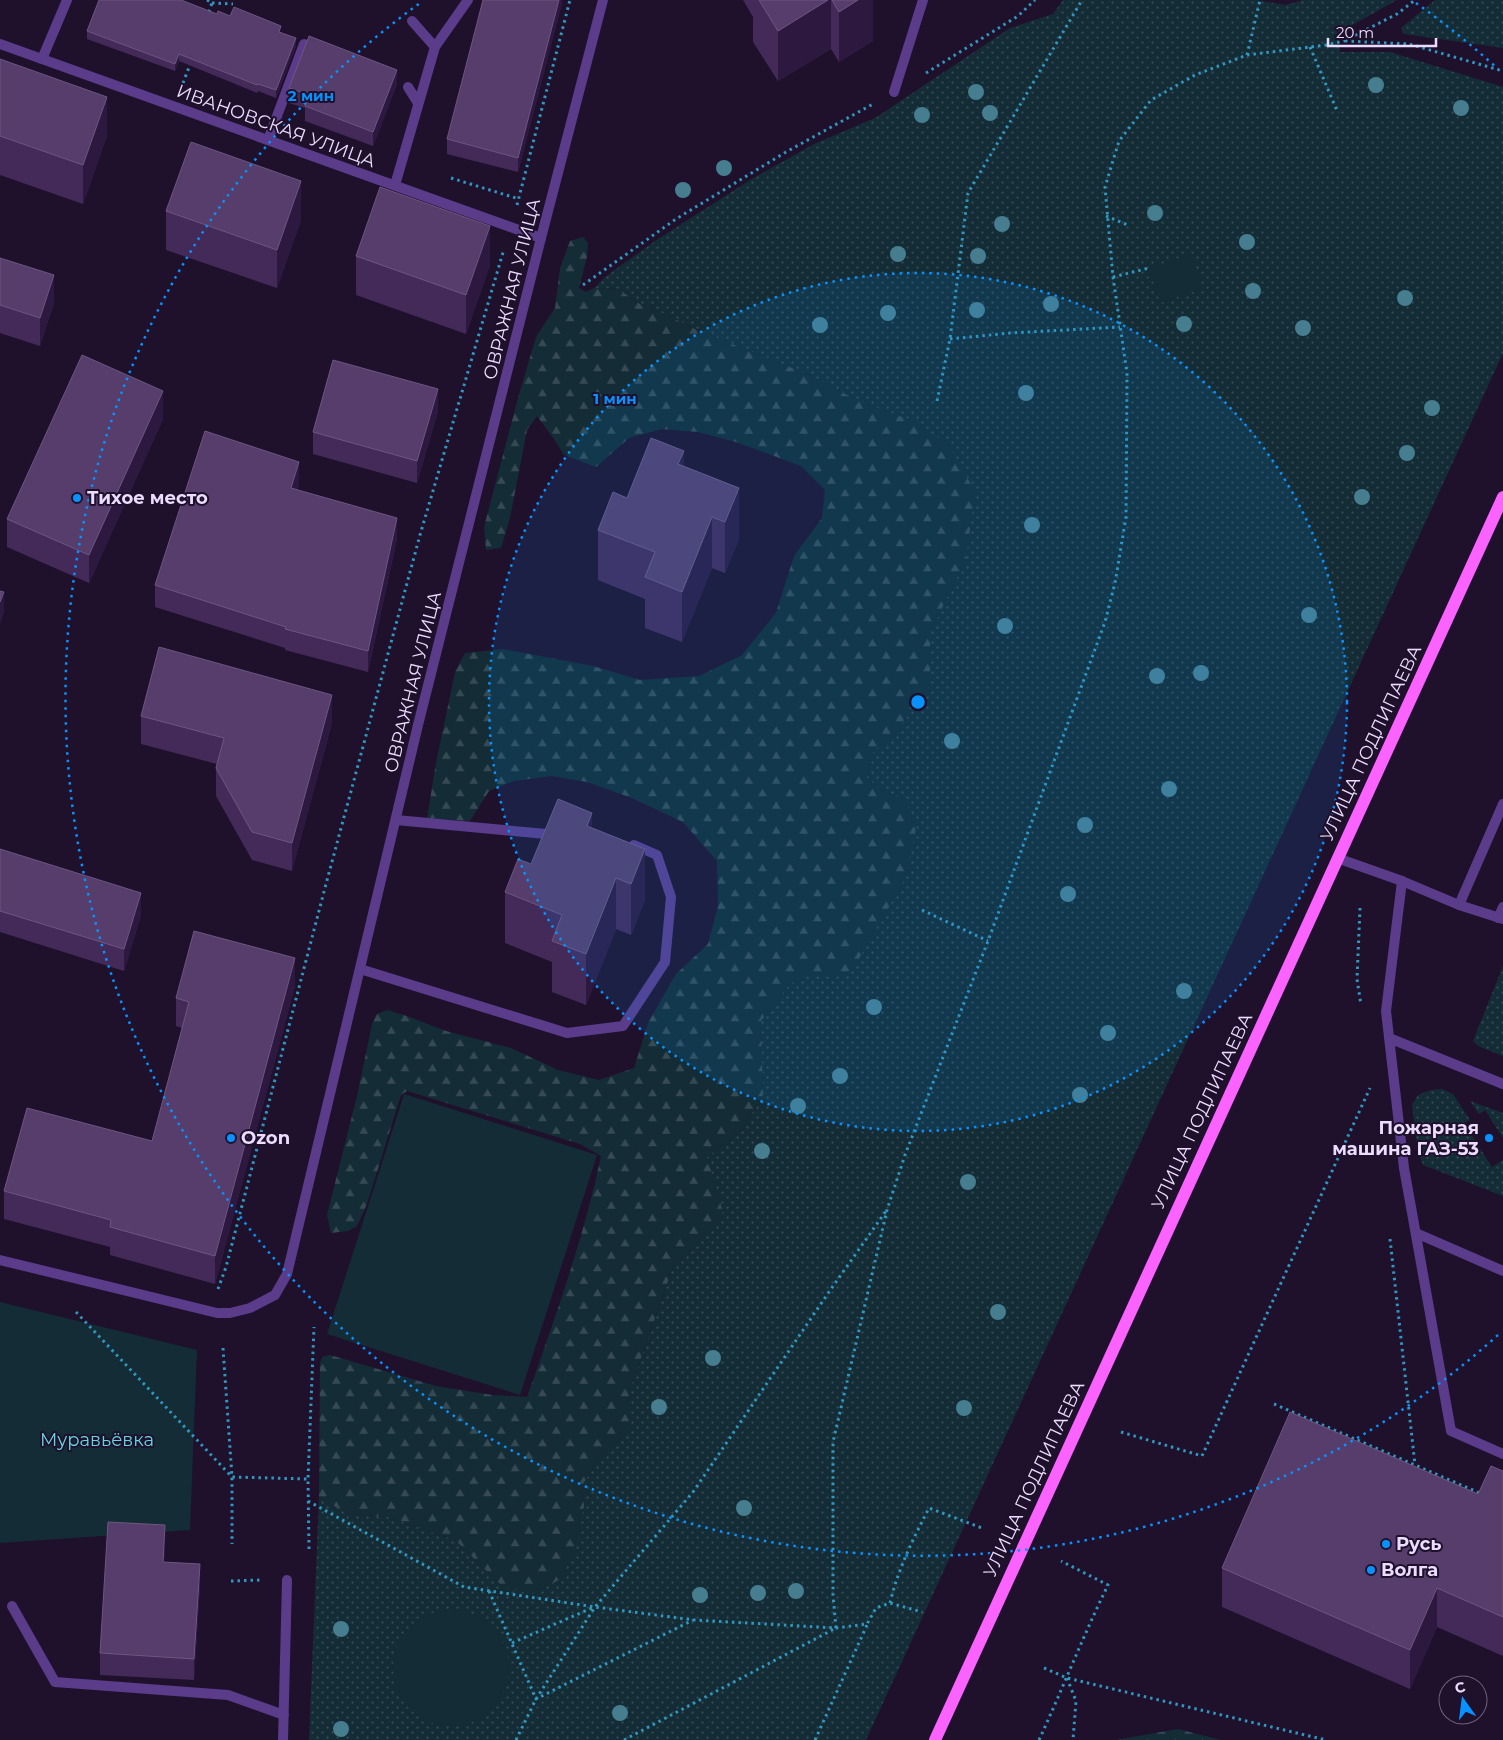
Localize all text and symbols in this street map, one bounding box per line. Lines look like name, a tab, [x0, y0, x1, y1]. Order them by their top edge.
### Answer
scale bar	[1328, 15, 1436, 47]
text: 20 m	[1336, 23, 1374, 42]
street label: ИВАНОВСКАЯ УЛИЦА	[174, 80, 379, 172]
text: 2 мин	[288, 86, 334, 105]
street label: ОВРАЖНАЯ УЛИЦА	[479, 196, 545, 382]
text: 1 мин	[593, 389, 637, 408]
place label: Тихое место	[87, 487, 208, 509]
marker: Тихое место	[71, 492, 83, 504]
street label: ОВРАЖНАЯ УЛИЦА	[380, 589, 446, 775]
street label: УЛИЦА ПОДЛИПАЕВА	[1316, 641, 1426, 845]
centre of rings	[909, 693, 927, 711]
street label: УЛИЦА ПОДЛИПАЕВА	[1147, 1009, 1257, 1213]
place label: Пожарная машина ГАЗ-53	[1332, 1117, 1479, 1160]
place label: Ozon	[241, 1127, 290, 1149]
marker: Ozon	[225, 1132, 237, 1144]
marker: Пожарная машина ГАЗ-53	[1483, 1132, 1495, 1144]
street label: УЛИЦА ПОДЛИПАЕВА	[979, 1377, 1089, 1581]
park label: Муравьёвка	[40, 1429, 154, 1451]
place label: Русь	[1396, 1533, 1441, 1555]
marker: Русь	[1380, 1538, 1392, 1550]
place label: Волга	[1381, 1559, 1438, 1581]
marker: Волга	[1365, 1564, 1377, 1576]
north arrow	[1438, 1675, 1488, 1725]
text: С	[1453, 1677, 1467, 1697]

